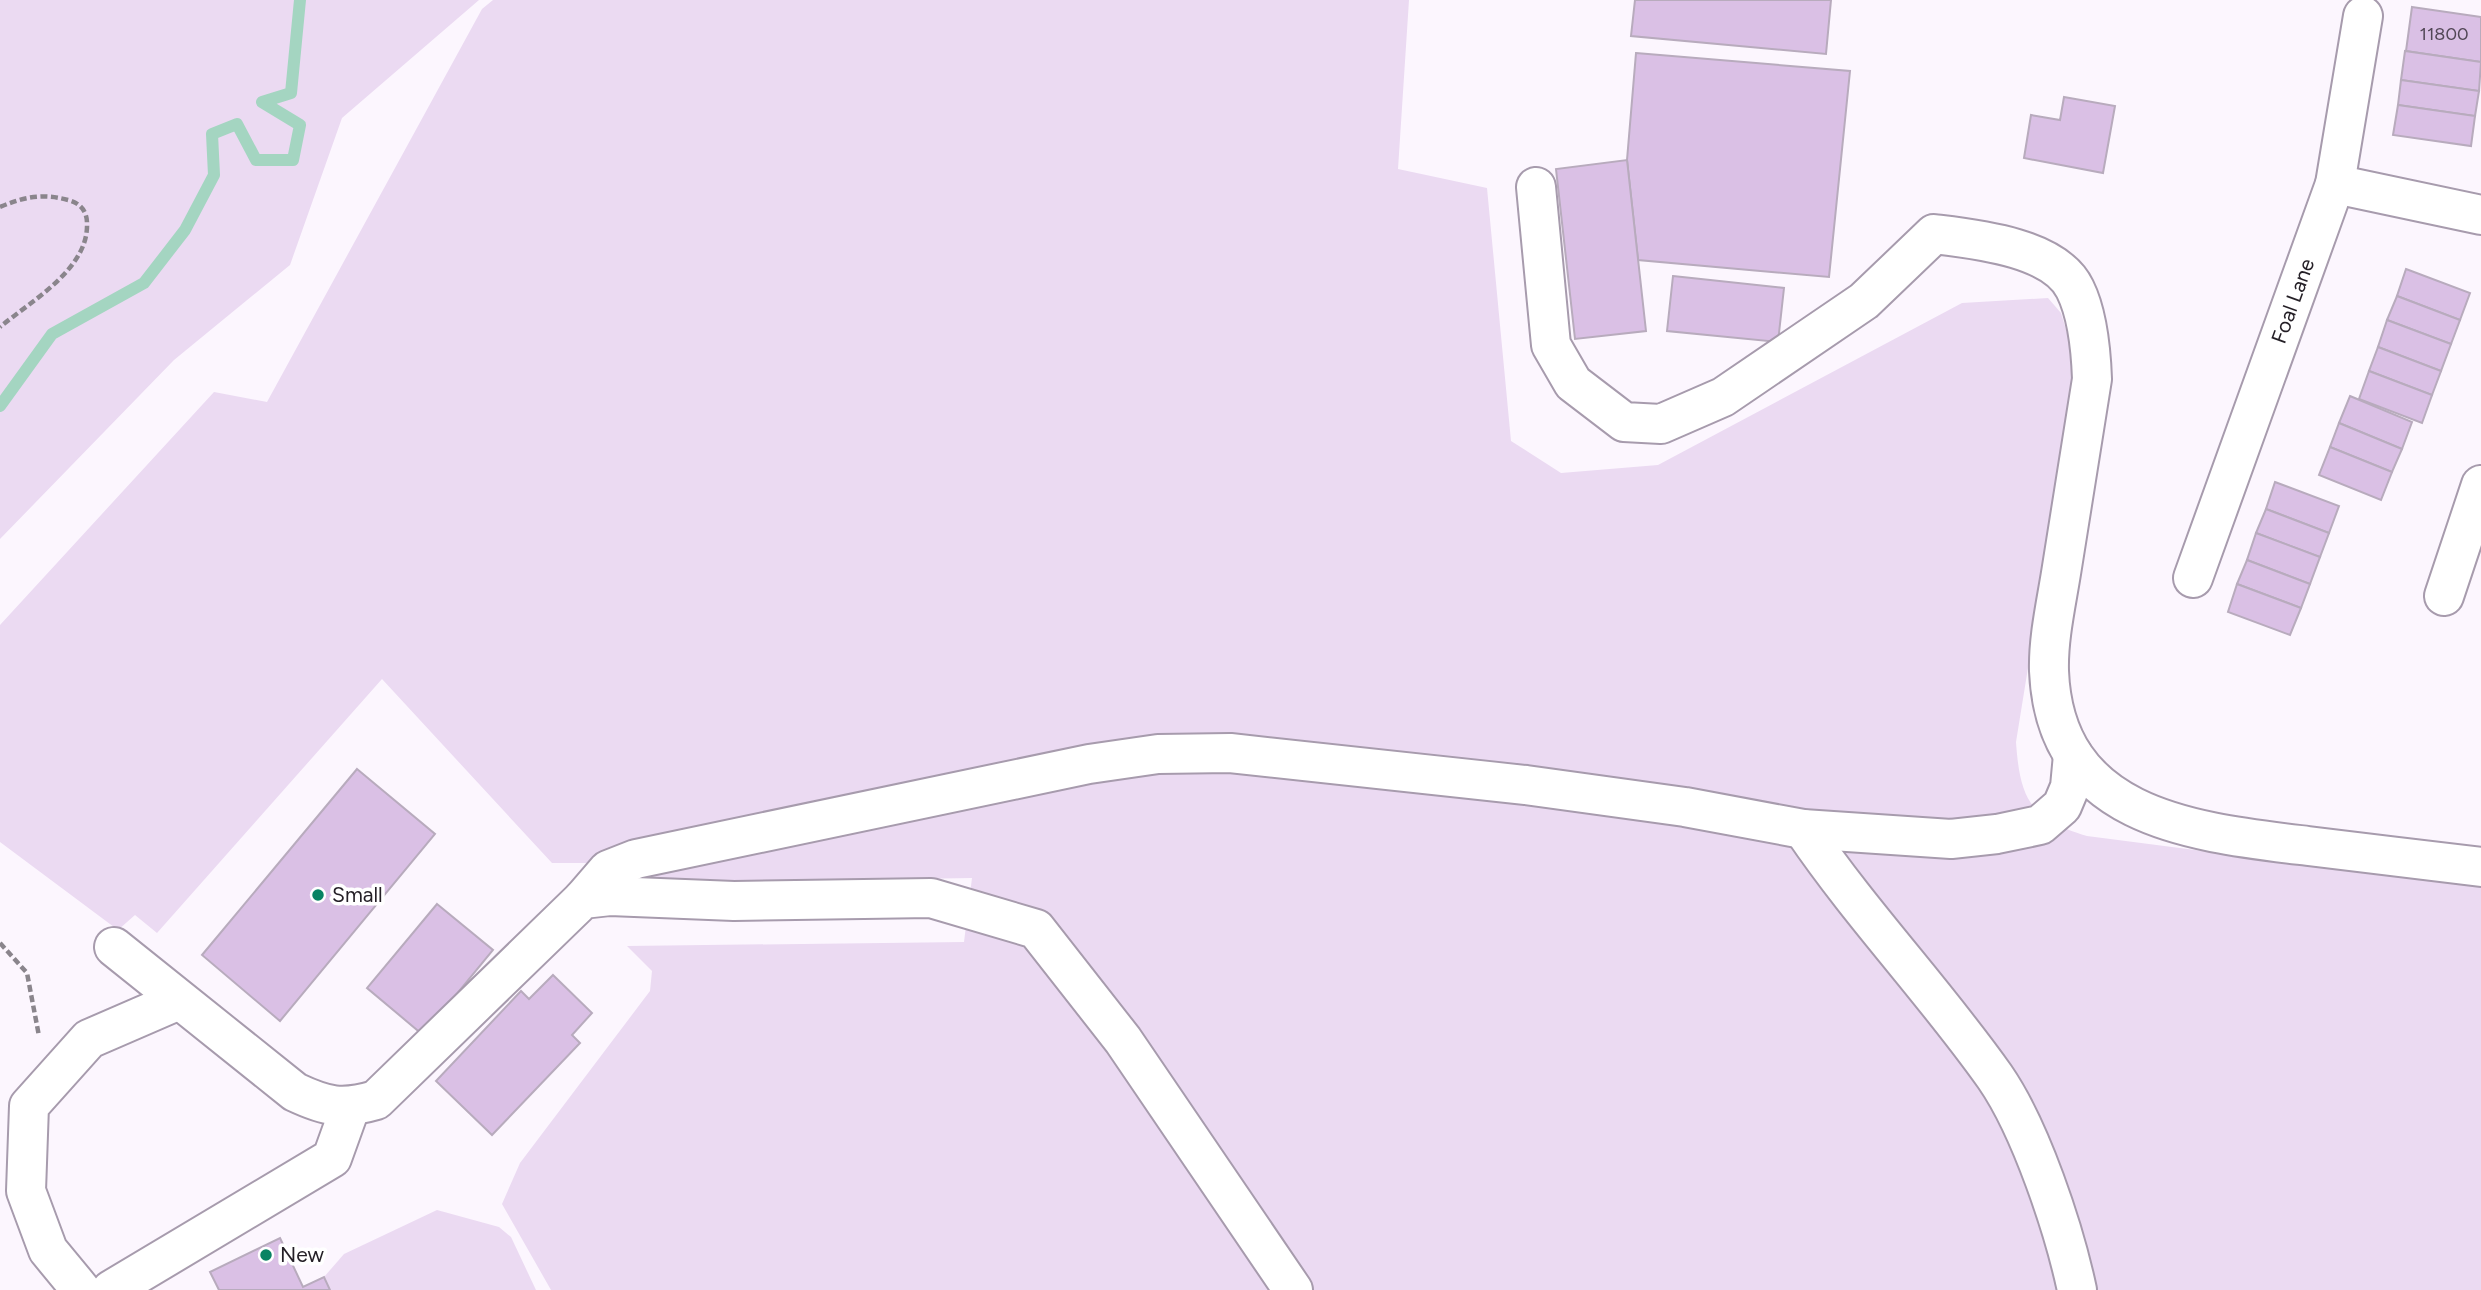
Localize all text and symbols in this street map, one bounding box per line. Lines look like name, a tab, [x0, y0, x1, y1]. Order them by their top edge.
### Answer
house number: 11800	[2420, 23, 2469, 45]
street label: Foal Lane	[2266, 255, 2319, 347]
place label: Small	[332, 882, 383, 907]
marker: Small	[310, 887, 326, 903]
place label: New	[280, 1242, 324, 1267]
marker: New	[258, 1247, 274, 1263]

